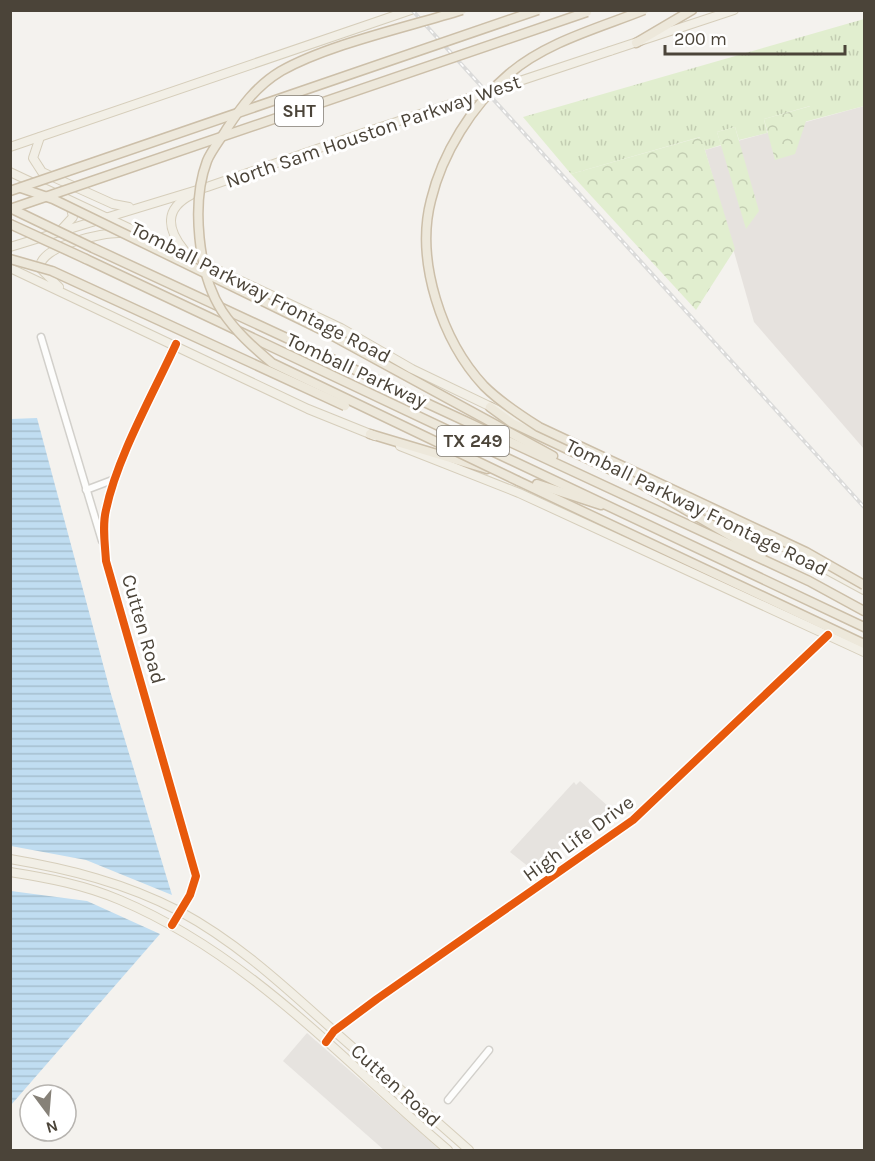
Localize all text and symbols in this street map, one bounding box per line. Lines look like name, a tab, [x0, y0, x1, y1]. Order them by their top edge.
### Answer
scale bar	[665, 18, 845, 56]
text: 200 m	[674, 28, 727, 50]
street label: North Sam Houston Parkway West	[223, 70, 524, 193]
road number: SHT	[275, 96, 323, 126]
street label: Tomball Parkway Frontage Road	[127, 217, 395, 368]
street label: Tomball Parkway	[283, 328, 431, 413]
road number: TX 249	[437, 426, 509, 456]
street label: Tomball Parkway Frontage Road	[562, 434, 832, 581]
street label: Cutten Road	[117, 572, 170, 686]
street label: High Life Drive	[518, 790, 638, 886]
street label: Cutten Road	[346, 1039, 445, 1132]
north arrow	[18, 1083, 78, 1143]
text: N	[44, 1116, 60, 1138]

